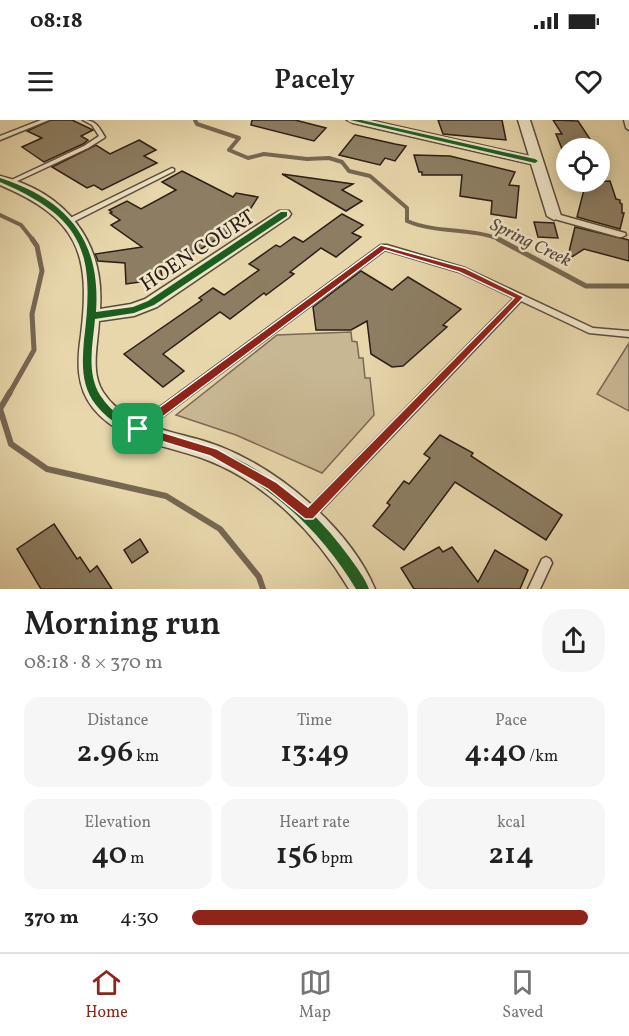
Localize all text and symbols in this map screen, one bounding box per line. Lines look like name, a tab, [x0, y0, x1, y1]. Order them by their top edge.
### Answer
text: 08:18	[30, 6, 83, 37]
text: Pacely	[274, 62, 355, 100]
icon: menu	[24, 65, 57, 98]
icon: heart	[572, 65, 605, 98]
map controls	[556, 138, 610, 192]
button: locate	[556, 138, 610, 192]
street label: HOEN COURT	[135, 203, 261, 299]
water label: Spring Creek	[486, 213, 575, 274]
pin	[112, 403, 163, 454]
icon: arrive	[121, 412, 154, 445]
text: Morning run	[24, 603, 221, 649]
button: share	[542, 609, 605, 672]
text: 08:18 · 8 × 370 m	[24, 649, 163, 677]
text: Distance	[87, 710, 148, 732]
text: Time	[297, 710, 332, 732]
text: Pace	[495, 710, 527, 732]
text: 2.96	[76, 732, 133, 774]
text: 13:49	[280, 732, 349, 774]
text: 4:40	[464, 732, 526, 774]
text: km	[133, 746, 159, 768]
text: /km	[526, 746, 558, 768]
text: Elevation	[85, 812, 151, 834]
text: Heart rate	[279, 812, 350, 834]
text: kcal	[497, 812, 525, 834]
text: 40	[91, 834, 127, 876]
text: 156	[276, 834, 318, 876]
text: 214	[488, 834, 534, 876]
text: m	[127, 848, 144, 870]
text: bpm	[318, 848, 353, 870]
text: 370 m	[24, 904, 79, 932]
text: 4:30	[120, 904, 159, 932]
tab: Home	[85, 966, 128, 1024]
tab: Map	[299, 966, 332, 1024]
tab: Saved	[502, 966, 544, 1024]

